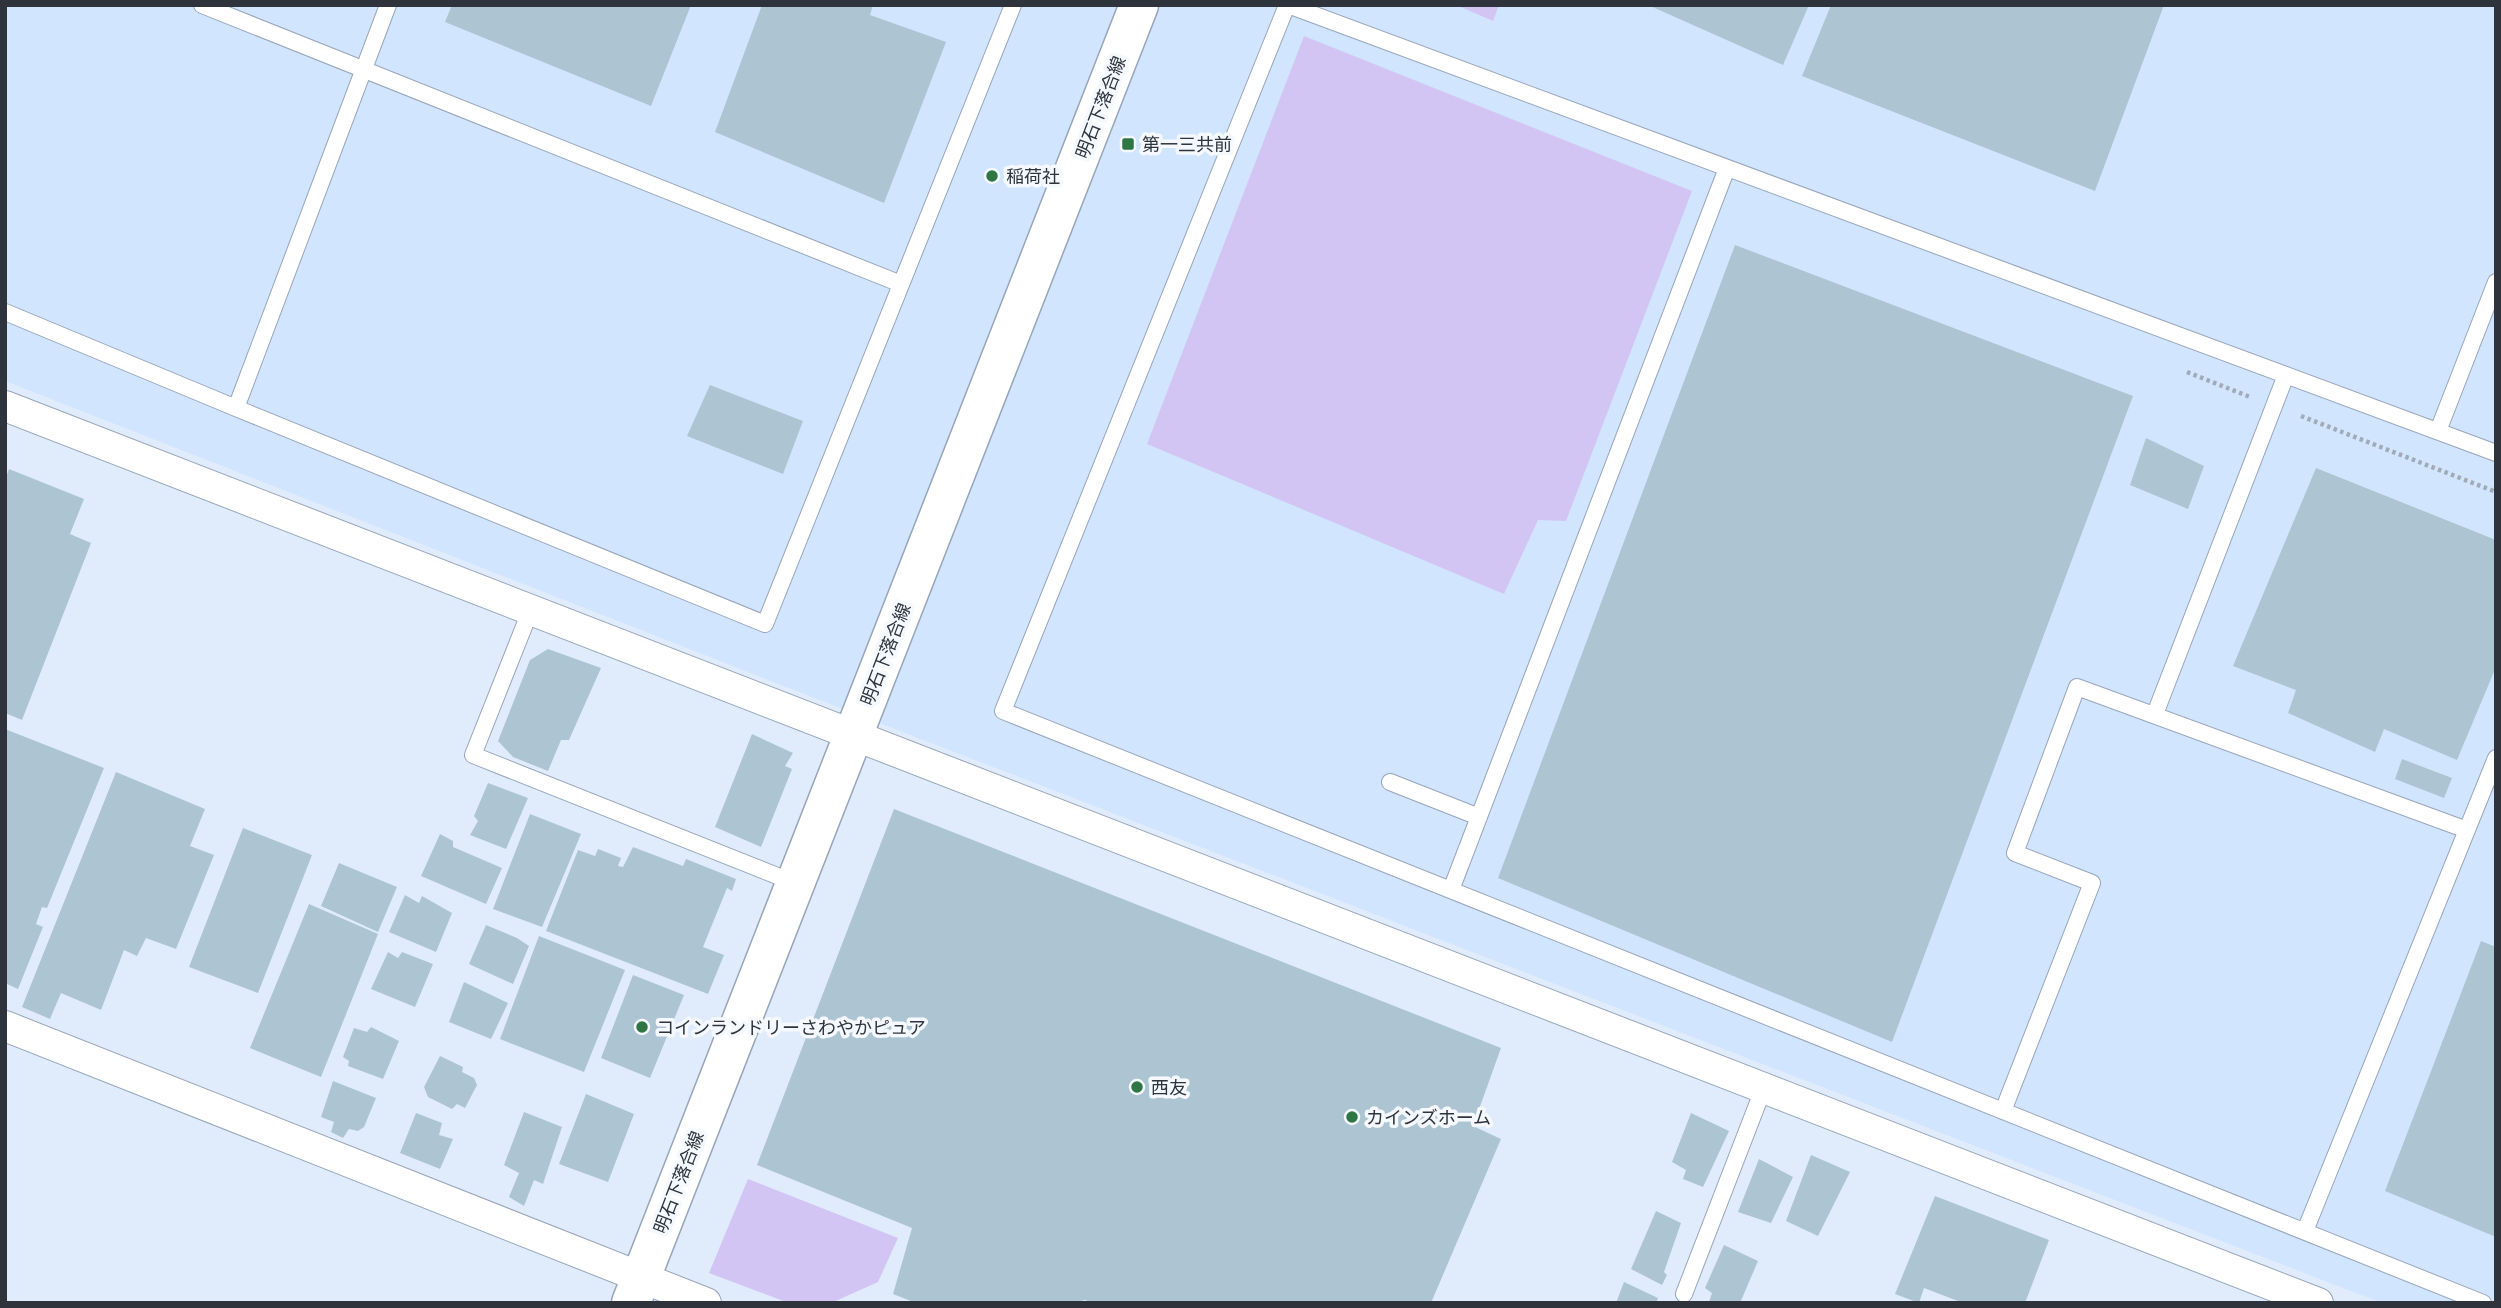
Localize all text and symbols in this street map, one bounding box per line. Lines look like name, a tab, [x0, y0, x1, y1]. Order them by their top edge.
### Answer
street label: 明石下落合線	[1071, 53, 1129, 161]
place label: 第一三共前	[1142, 134, 1232, 154]
marker: 第一三共前	[1120, 136, 1136, 152]
place label: 稲荷社	[1006, 166, 1060, 186]
marker: 稲荷社	[984, 168, 1000, 184]
street label: 明石下落合線	[856, 600, 914, 708]
place label: コインランドリーさわやかピュア	[656, 1017, 926, 1037]
marker: コインランドリーさわやかピュア	[634, 1019, 650, 1035]
place label: 西友	[1151, 1077, 1187, 1097]
marker: 西友	[1129, 1079, 1145, 1095]
place label: カインズホーム	[1366, 1107, 1491, 1127]
marker: カインズホーム	[1344, 1109, 1360, 1125]
street label: 明石下落合線	[649, 1128, 707, 1236]

